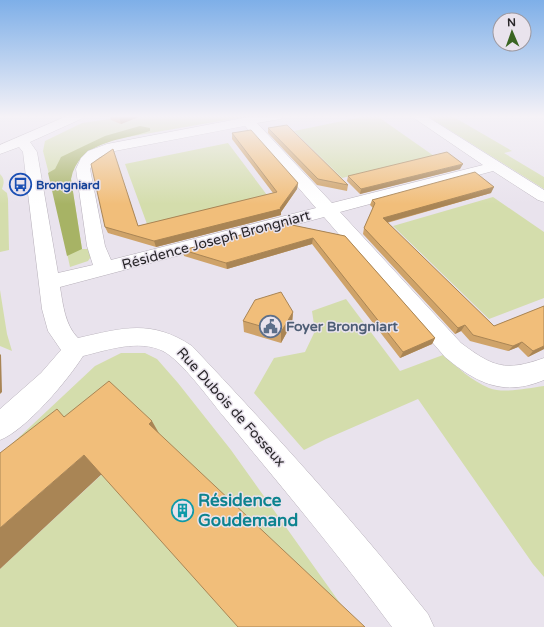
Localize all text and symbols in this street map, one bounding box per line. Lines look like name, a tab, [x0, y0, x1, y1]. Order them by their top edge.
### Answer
north arrow	[492, 12, 532, 52]
text: N	[507, 16, 516, 29]
bus stop icon: Brongniard	[7, 172, 33, 198]
place label: Brongniard	[36, 178, 100, 193]
street label: Résidence Joseph Brongniart	[120, 206, 313, 273]
public building icon: Foyer Brongniart	[258, 313, 284, 339]
place label: Foyer Brongniart	[286, 318, 399, 335]
street label: Rue Dubois de Fosseux	[173, 344, 289, 470]
place label: Résidence Goudemand	[198, 490, 298, 531]
building icon: Résidence Goudemand	[170, 497, 196, 523]

